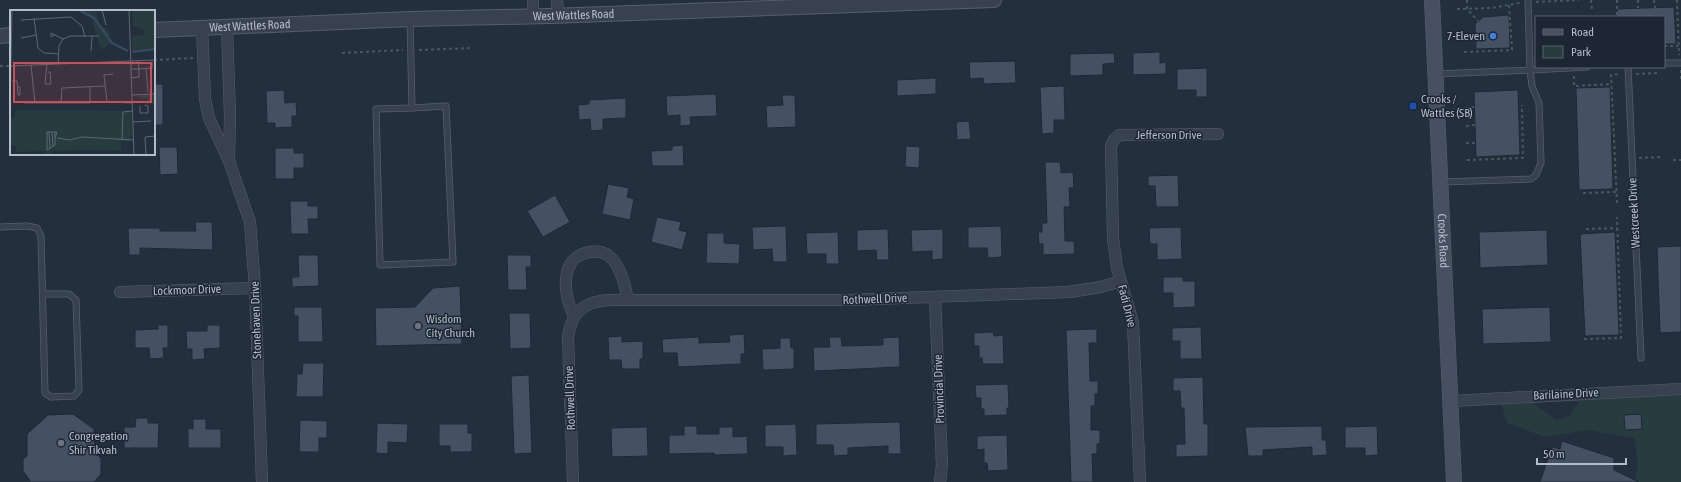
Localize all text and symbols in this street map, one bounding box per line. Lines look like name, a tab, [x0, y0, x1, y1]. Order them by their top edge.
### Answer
street label: West Wattles Road	[533, 7, 615, 23]
inset map	[10, 10, 155, 155]
legend	[1535, 16, 1665, 68]
street label: West Wattles Road	[209, 17, 291, 35]
text: Road	[1571, 25, 1594, 39]
place label: 7-Eleven	[1447, 29, 1485, 43]
marker: 7-Eleven	[1488, 31, 1498, 41]
text: Park	[1571, 45, 1592, 59]
place label: Crooks / Wattles (SB)	[1421, 92, 1473, 120]
marker: Crooks / Wattles (SB)	[1408, 101, 1418, 111]
street label: Jefferson Drive	[1136, 128, 1202, 142]
street label: Westcreek Drive	[1625, 177, 1643, 249]
street label: Crooks Road	[1435, 213, 1451, 268]
street label: Stonehaven Drive	[248, 281, 264, 359]
street label: Lockmoor Drive	[153, 282, 221, 298]
street label: Fadi Drive	[1115, 283, 1139, 329]
street label: Rothwell Drive	[842, 291, 908, 307]
place label: Wisdom City Church	[426, 312, 475, 340]
marker: Wisdom City Church	[413, 321, 423, 331]
street label: Provincial Drive	[931, 354, 947, 424]
street label: Rothwell Drive	[562, 365, 578, 431]
street label: Barilaine Drive	[1533, 385, 1599, 403]
place label: Congregation Shir Tikvah	[69, 429, 128, 457]
marker: Congregation Shir Tikvah	[56, 438, 66, 448]
scale bar	[1537, 440, 1626, 466]
text: 50 m	[1543, 447, 1565, 461]

